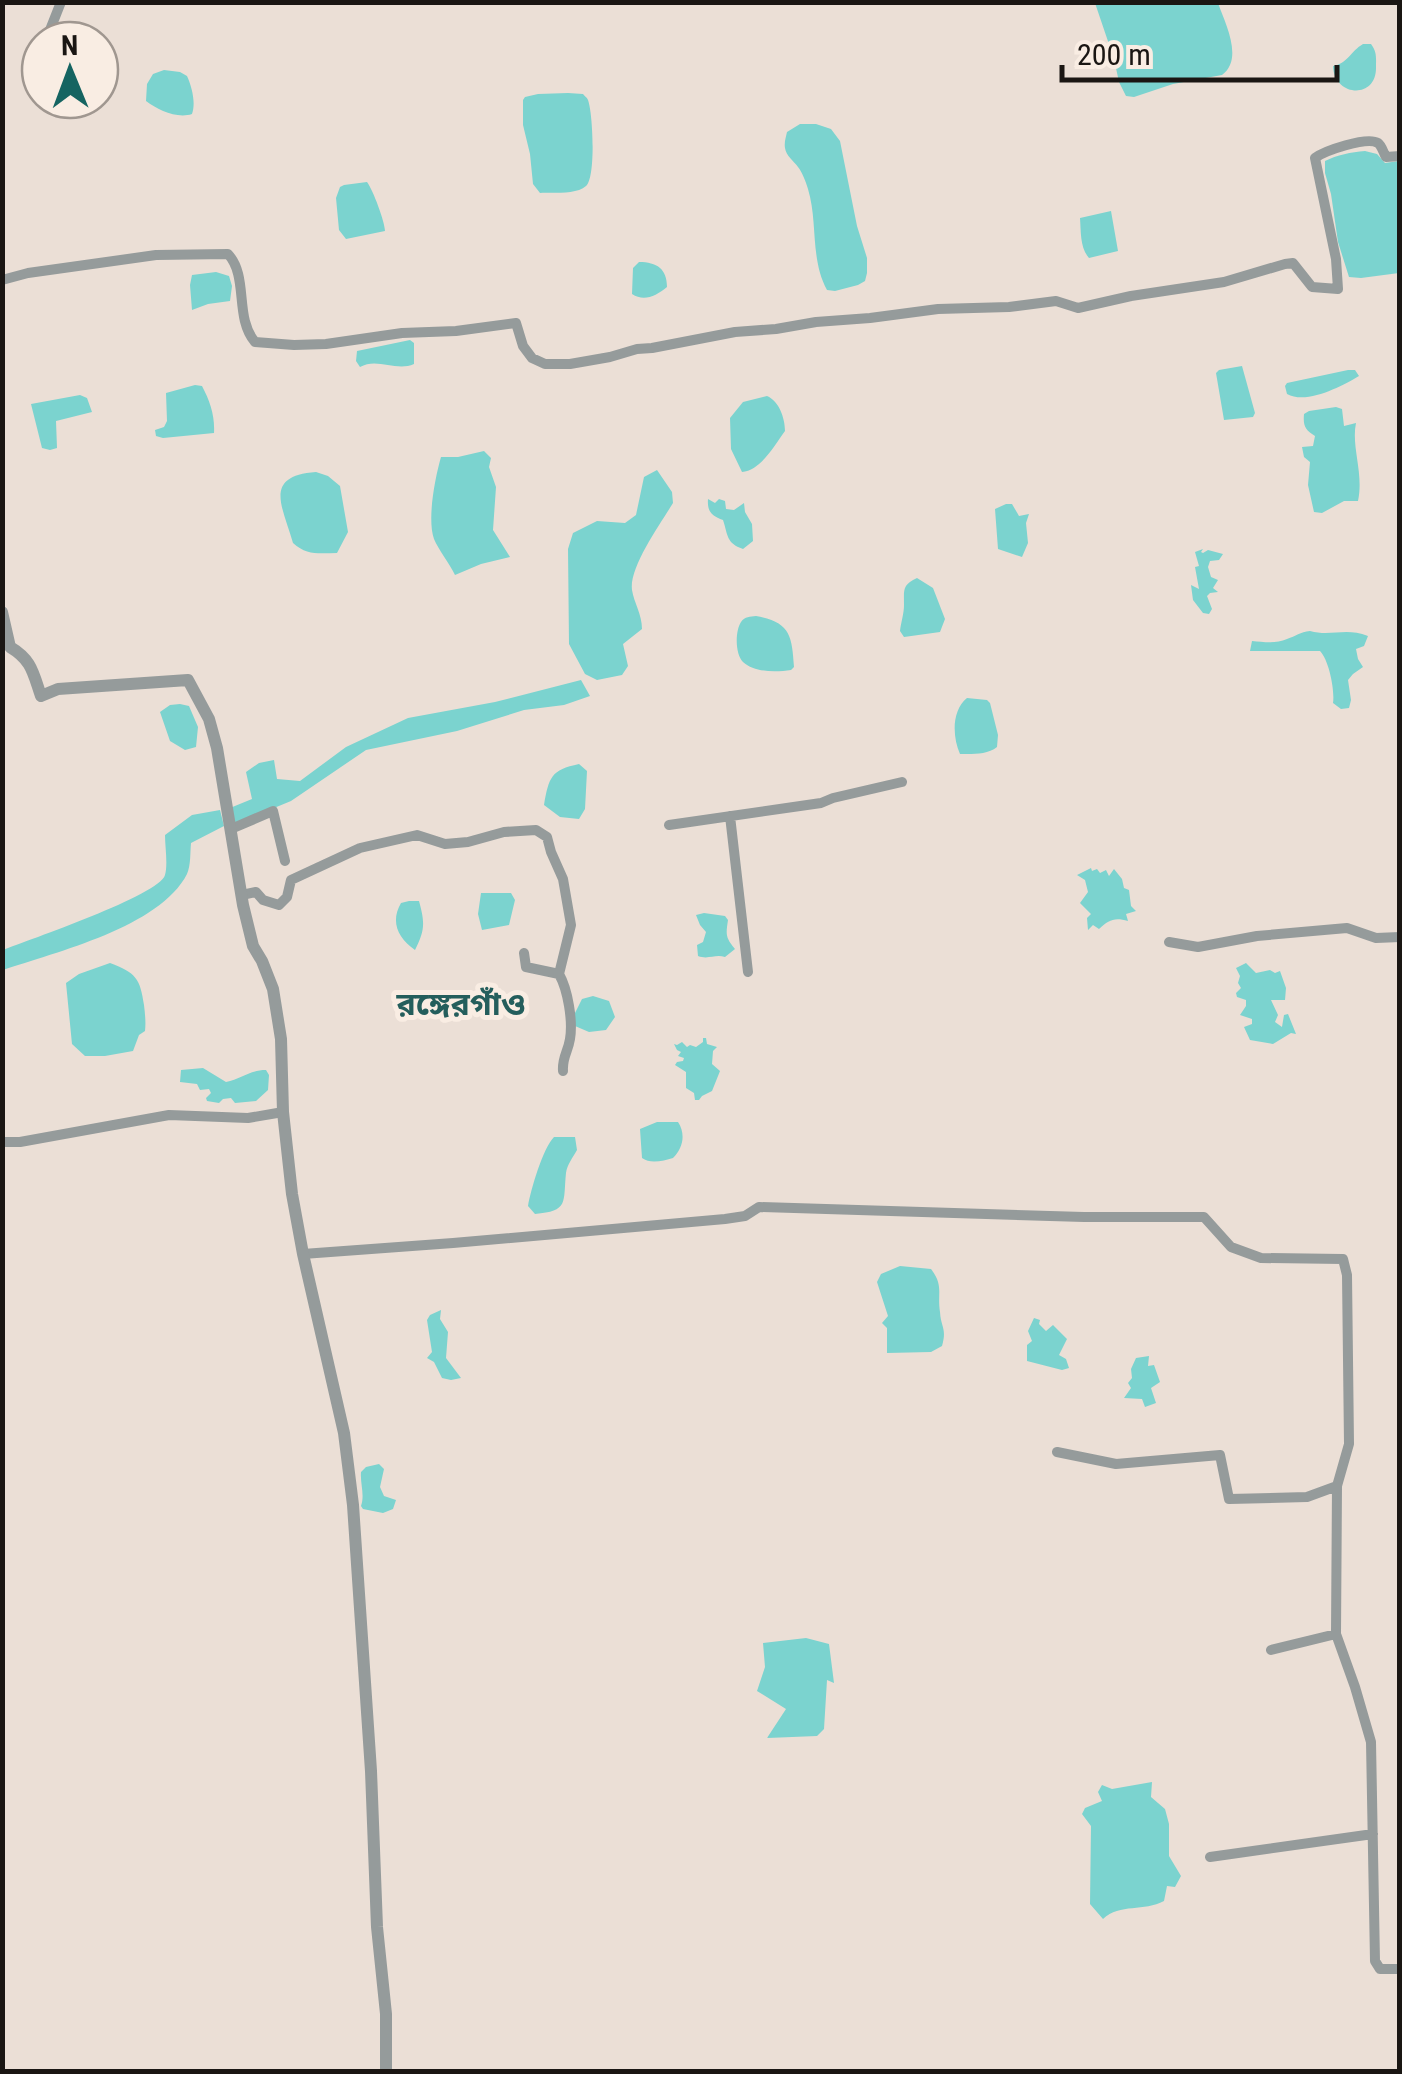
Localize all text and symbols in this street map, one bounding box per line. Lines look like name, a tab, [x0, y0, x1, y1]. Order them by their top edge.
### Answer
north arrow	[20, 20, 120, 120]
scale bar	[1062, 20, 1337, 82]
text: N	[61, 29, 78, 62]
text: 200 m	[1077, 37, 1151, 72]
district label: রঙ্গেরগাঁও	[396, 985, 525, 1023]

